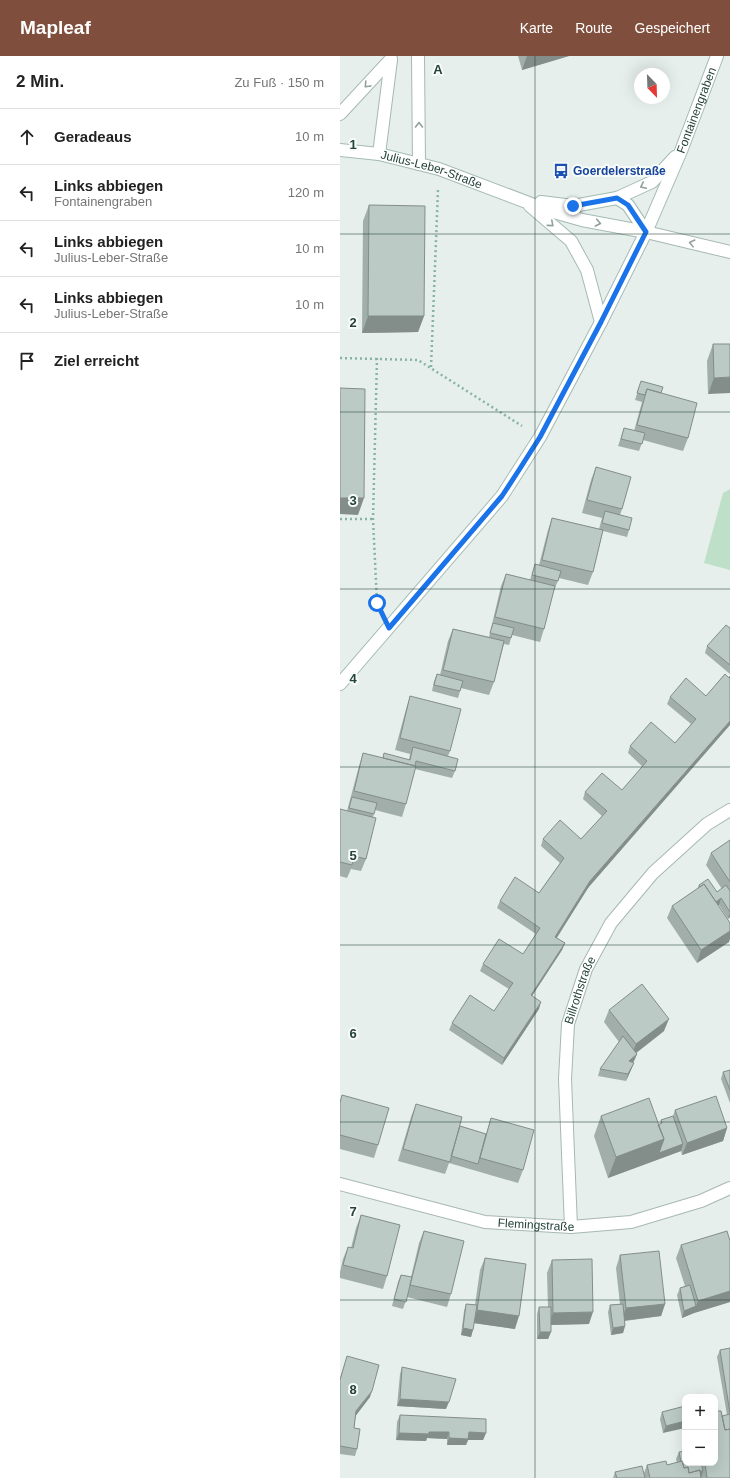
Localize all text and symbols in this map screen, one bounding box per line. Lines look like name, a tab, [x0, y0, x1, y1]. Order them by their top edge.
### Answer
text: Mapleaf	[20, 17, 91, 38]
text: Karte	[520, 20, 553, 36]
text: Route	[575, 20, 613, 36]
text: Gespeichert	[635, 20, 710, 36]
text: A	[433, 62, 443, 77]
street label: Fontainengraben	[674, 65, 719, 155]
north arrow	[634, 68, 670, 104]
text: 2 Min.	[16, 72, 64, 91]
text: Zu Fuß · 150 m	[234, 75, 324, 90]
one-way arrow	[364, 80, 372, 88]
one-way arrow	[415, 122, 423, 128]
icon: ahead	[16, 126, 38, 148]
text: Geradeaus	[54, 128, 132, 145]
text: 10 m	[295, 129, 324, 144]
text: 1	[349, 137, 357, 152]
street label: Julius-Leber-Straße	[379, 148, 485, 192]
bus stop icon: Goerdelerstraße	[552, 162, 570, 180]
place label: Goerdelerstraße	[573, 164, 666, 178]
text: Links abbiegen	[54, 177, 163, 194]
one-way arrow	[640, 181, 647, 189]
icon: left	[16, 182, 38, 204]
text: 120 m	[288, 185, 324, 200]
text: Fontainengraben	[54, 194, 152, 209]
route end	[564, 197, 582, 215]
one-way arrow	[595, 218, 602, 226]
one-way arrow	[546, 220, 554, 227]
text: Links abbiegen	[54, 233, 163, 250]
icon: left	[16, 238, 38, 260]
one-way arrow	[689, 239, 696, 248]
text: 10 m	[295, 241, 324, 256]
text: Julius-Leber-Straße	[54, 250, 168, 265]
text: Links abbiegen	[54, 289, 163, 306]
icon: left	[16, 294, 38, 316]
text: 10 m	[295, 297, 324, 312]
text: Julius-Leber-Straße	[54, 306, 168, 321]
text: 2	[349, 315, 357, 330]
icon: arrive	[16, 350, 38, 372]
text: Ziel erreicht	[54, 352, 139, 369]
text: 3	[349, 493, 357, 508]
route start	[368, 594, 386, 612]
text: 4	[349, 671, 357, 686]
text: 5	[349, 848, 357, 863]
street label: Billrothstraße	[561, 954, 599, 1026]
text: 6	[349, 1026, 357, 1041]
text: 7	[349, 1204, 357, 1219]
street label: Flemingstraße	[497, 1216, 575, 1234]
text: 8	[349, 1382, 357, 1397]
map controls	[682, 1394, 718, 1466]
button: +	[682, 1394, 718, 1430]
button: −	[682, 1430, 718, 1466]

